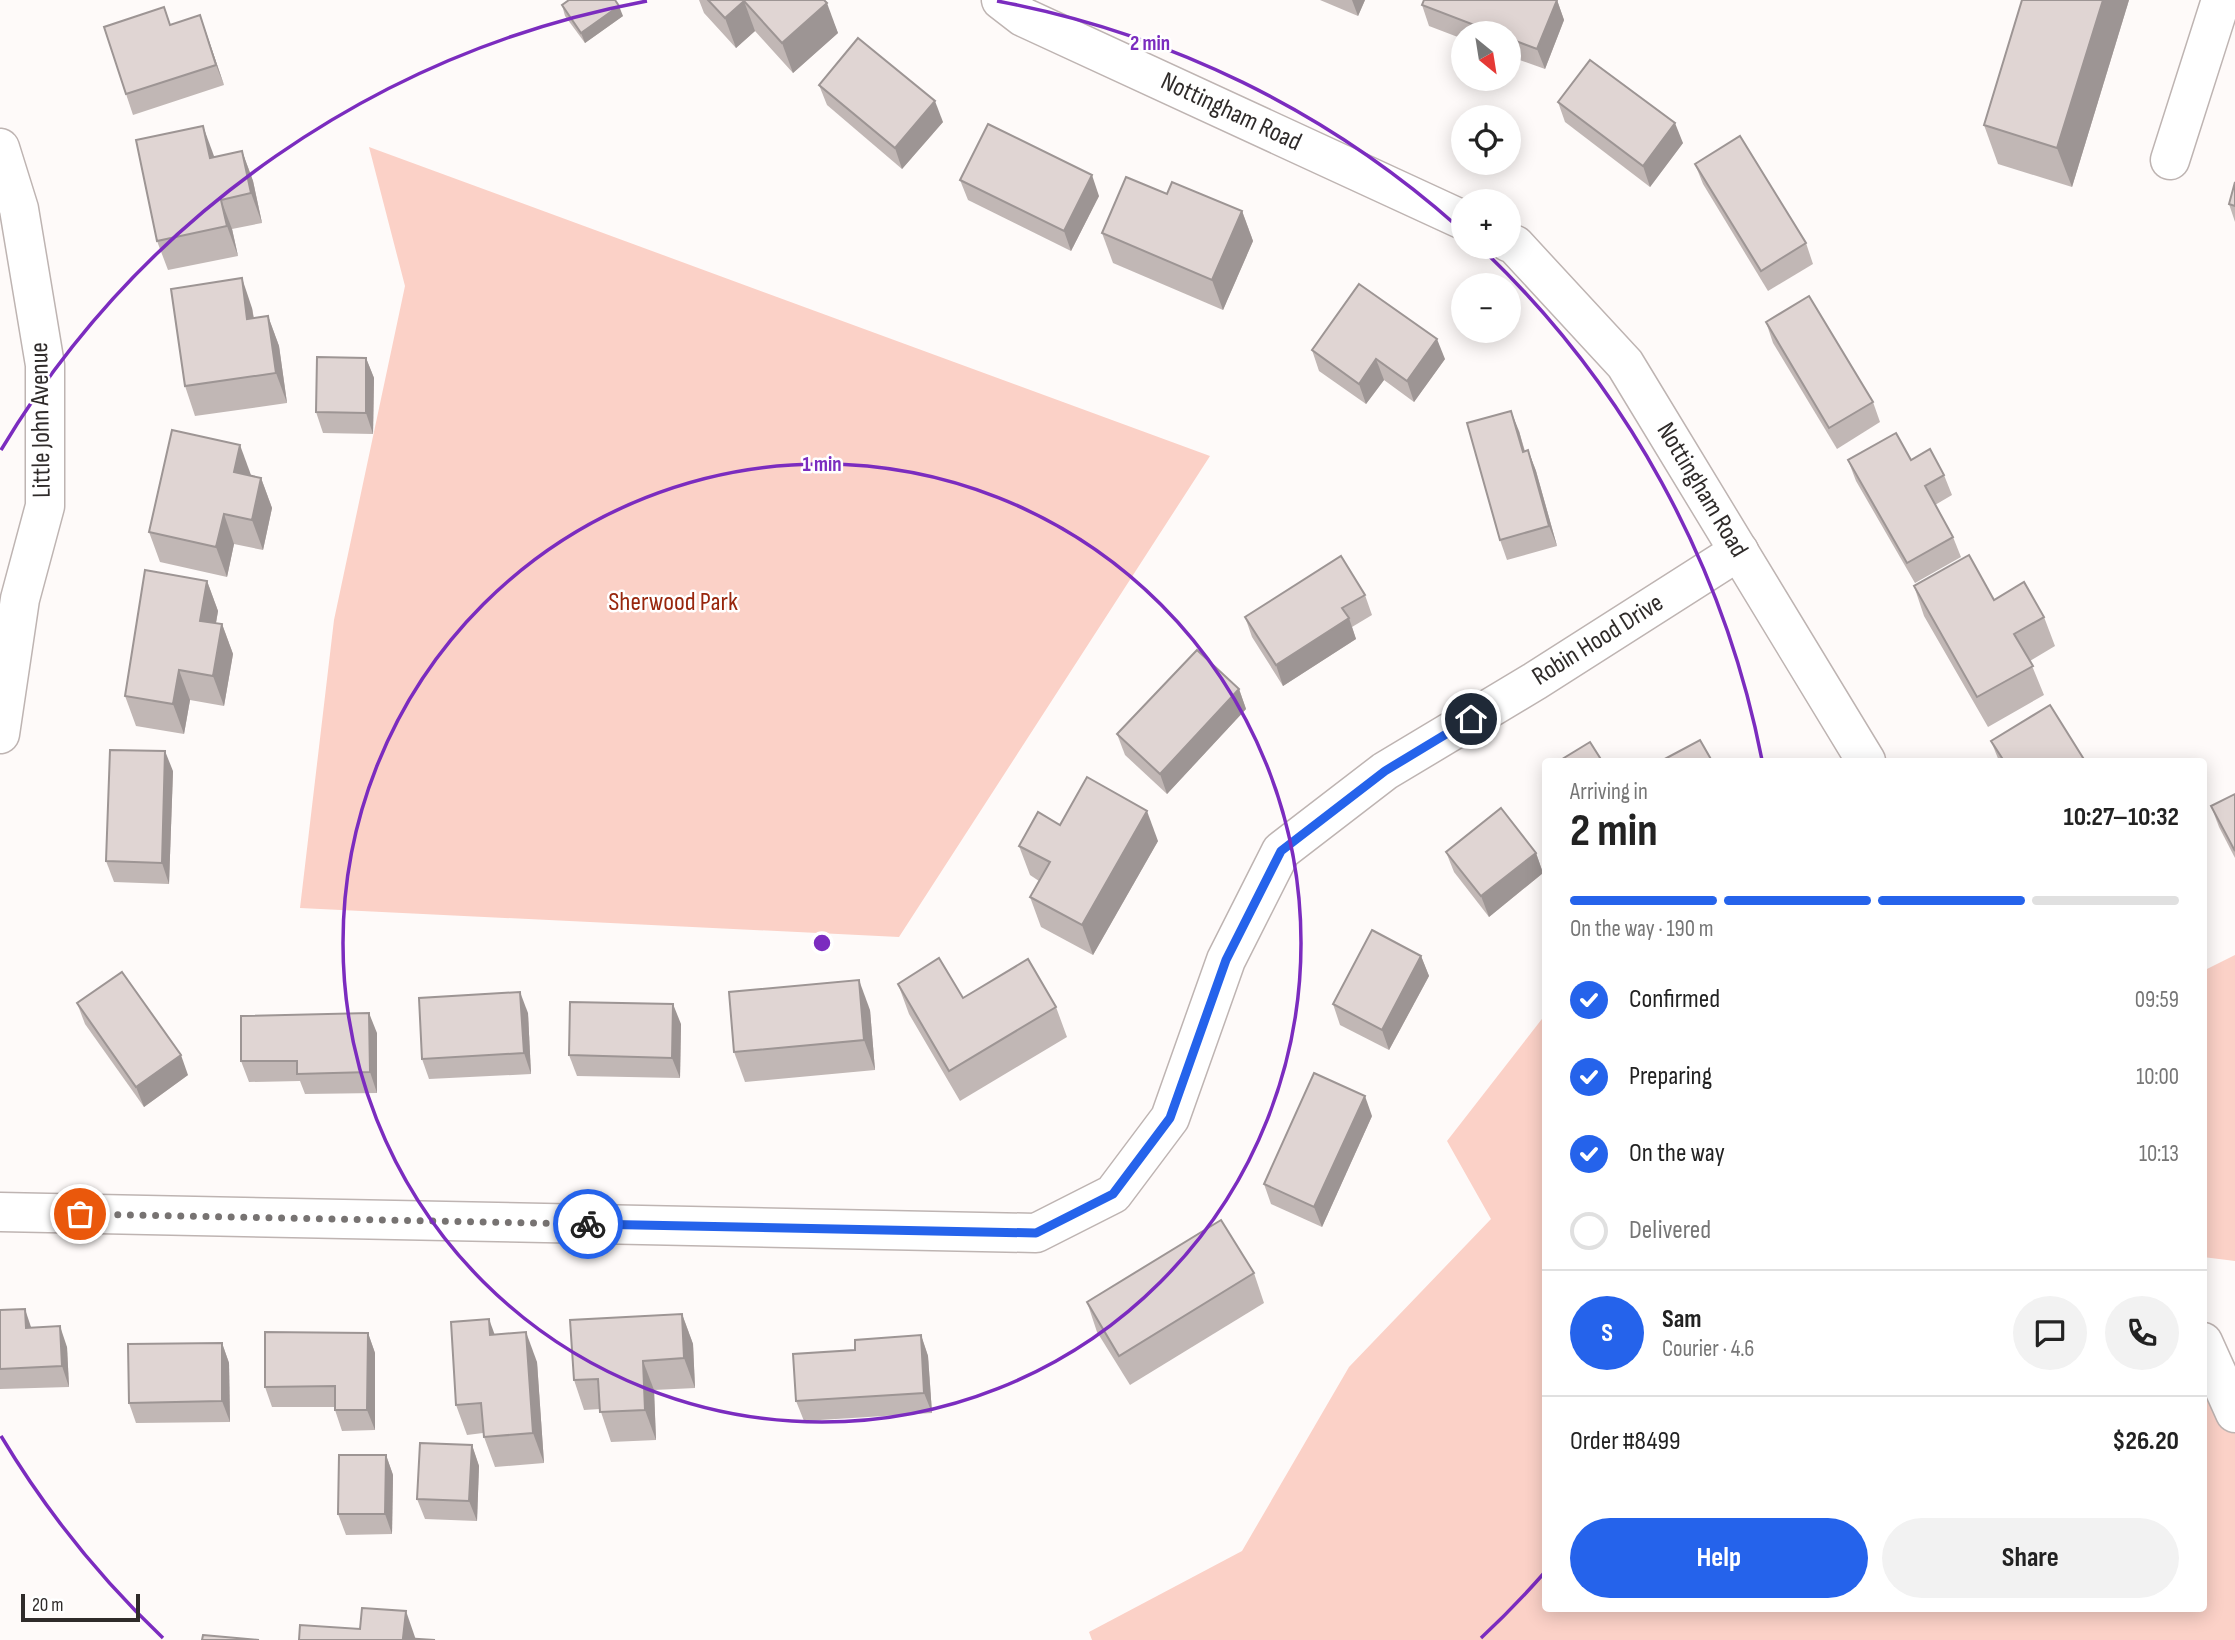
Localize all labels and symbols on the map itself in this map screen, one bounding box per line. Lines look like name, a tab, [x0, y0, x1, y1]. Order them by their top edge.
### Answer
north arrow	[1451, 21, 1521, 91]
text: 2 min	[1130, 31, 1170, 56]
street label: Nottingham Road	[1156, 66, 1306, 158]
street label: Little John Avenue	[24, 342, 58, 498]
street label: Nottingham Road	[1650, 417, 1754, 563]
text: 1 min	[802, 452, 842, 477]
park label: Sherwood Park	[608, 587, 738, 618]
street label: Robin Hood Drive	[1527, 587, 1669, 693]
pin	[1441, 689, 1501, 749]
centre of rings	[810, 931, 834, 955]
pin	[50, 1184, 110, 1244]
courier	[553, 1189, 623, 1259]
scale bar	[21, 1591, 140, 1623]

